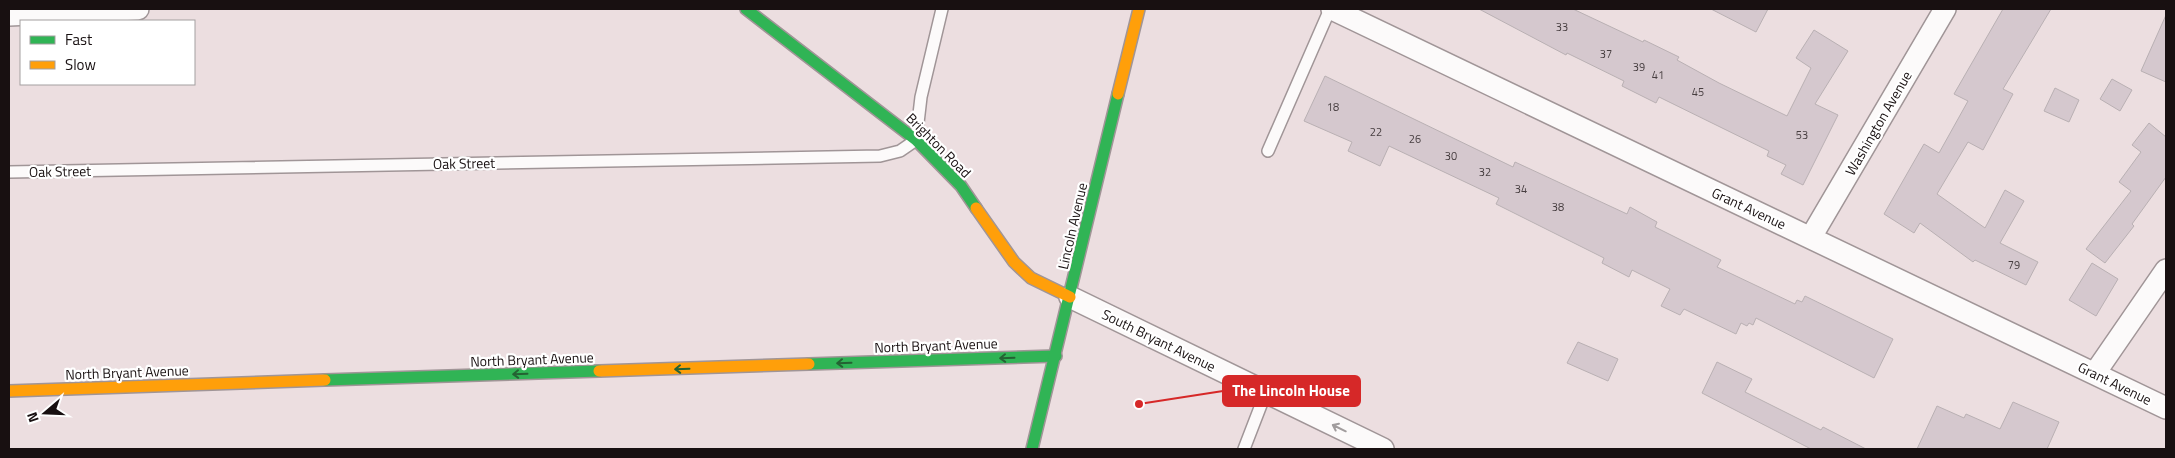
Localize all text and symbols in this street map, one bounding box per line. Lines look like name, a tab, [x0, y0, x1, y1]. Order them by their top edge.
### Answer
house number: 33	[1556, 19, 1568, 35]
legend	[20, 20, 195, 85]
text: Fast	[65, 28, 93, 51]
house number: 37	[1600, 46, 1612, 62]
text: Slow	[65, 53, 96, 76]
house number: 39	[1633, 59, 1645, 75]
house number: 41	[1652, 67, 1664, 83]
street label: Washington Avenue	[1839, 67, 1917, 179]
house number: 45	[1692, 84, 1704, 100]
house number: 18	[1327, 99, 1339, 115]
street label: Brighton Road	[902, 108, 976, 182]
house number: 22	[1370, 124, 1382, 140]
house number: 53	[1796, 127, 1808, 143]
house number: 26	[1409, 131, 1421, 147]
house number: 30	[1445, 148, 1457, 164]
street label: Oak Street	[433, 152, 495, 174]
street label: Oak Street	[29, 160, 91, 182]
house number: 32	[1479, 164, 1491, 180]
street label: Lincoln Avenue	[1052, 181, 1092, 271]
house number: 34	[1515, 181, 1527, 197]
street label: Grant Avenue	[1708, 182, 1790, 234]
house number: 38	[1552, 199, 1564, 215]
house number: 79	[2008, 257, 2020, 273]
street label: South Bryant Avenue	[1099, 303, 1219, 377]
street label: North Bryant Avenue	[874, 332, 998, 358]
street label: North Bryant Avenue	[470, 346, 594, 372]
one-way arrow	[999, 353, 1016, 363]
street label: Grant Avenue	[2075, 356, 2155, 410]
street label: North Bryant Avenue	[65, 359, 189, 385]
one-way arrow	[837, 359, 853, 368]
one-way arrow	[674, 364, 690, 373]
one-way arrow	[512, 369, 528, 379]
callout: The Lincoln House	[1223, 376, 1360, 406]
text: The Lincoln House	[1232, 379, 1350, 402]
north arrow	[20, 388, 70, 438]
text: N	[21, 409, 44, 425]
one-way arrow	[1332, 423, 1347, 433]

